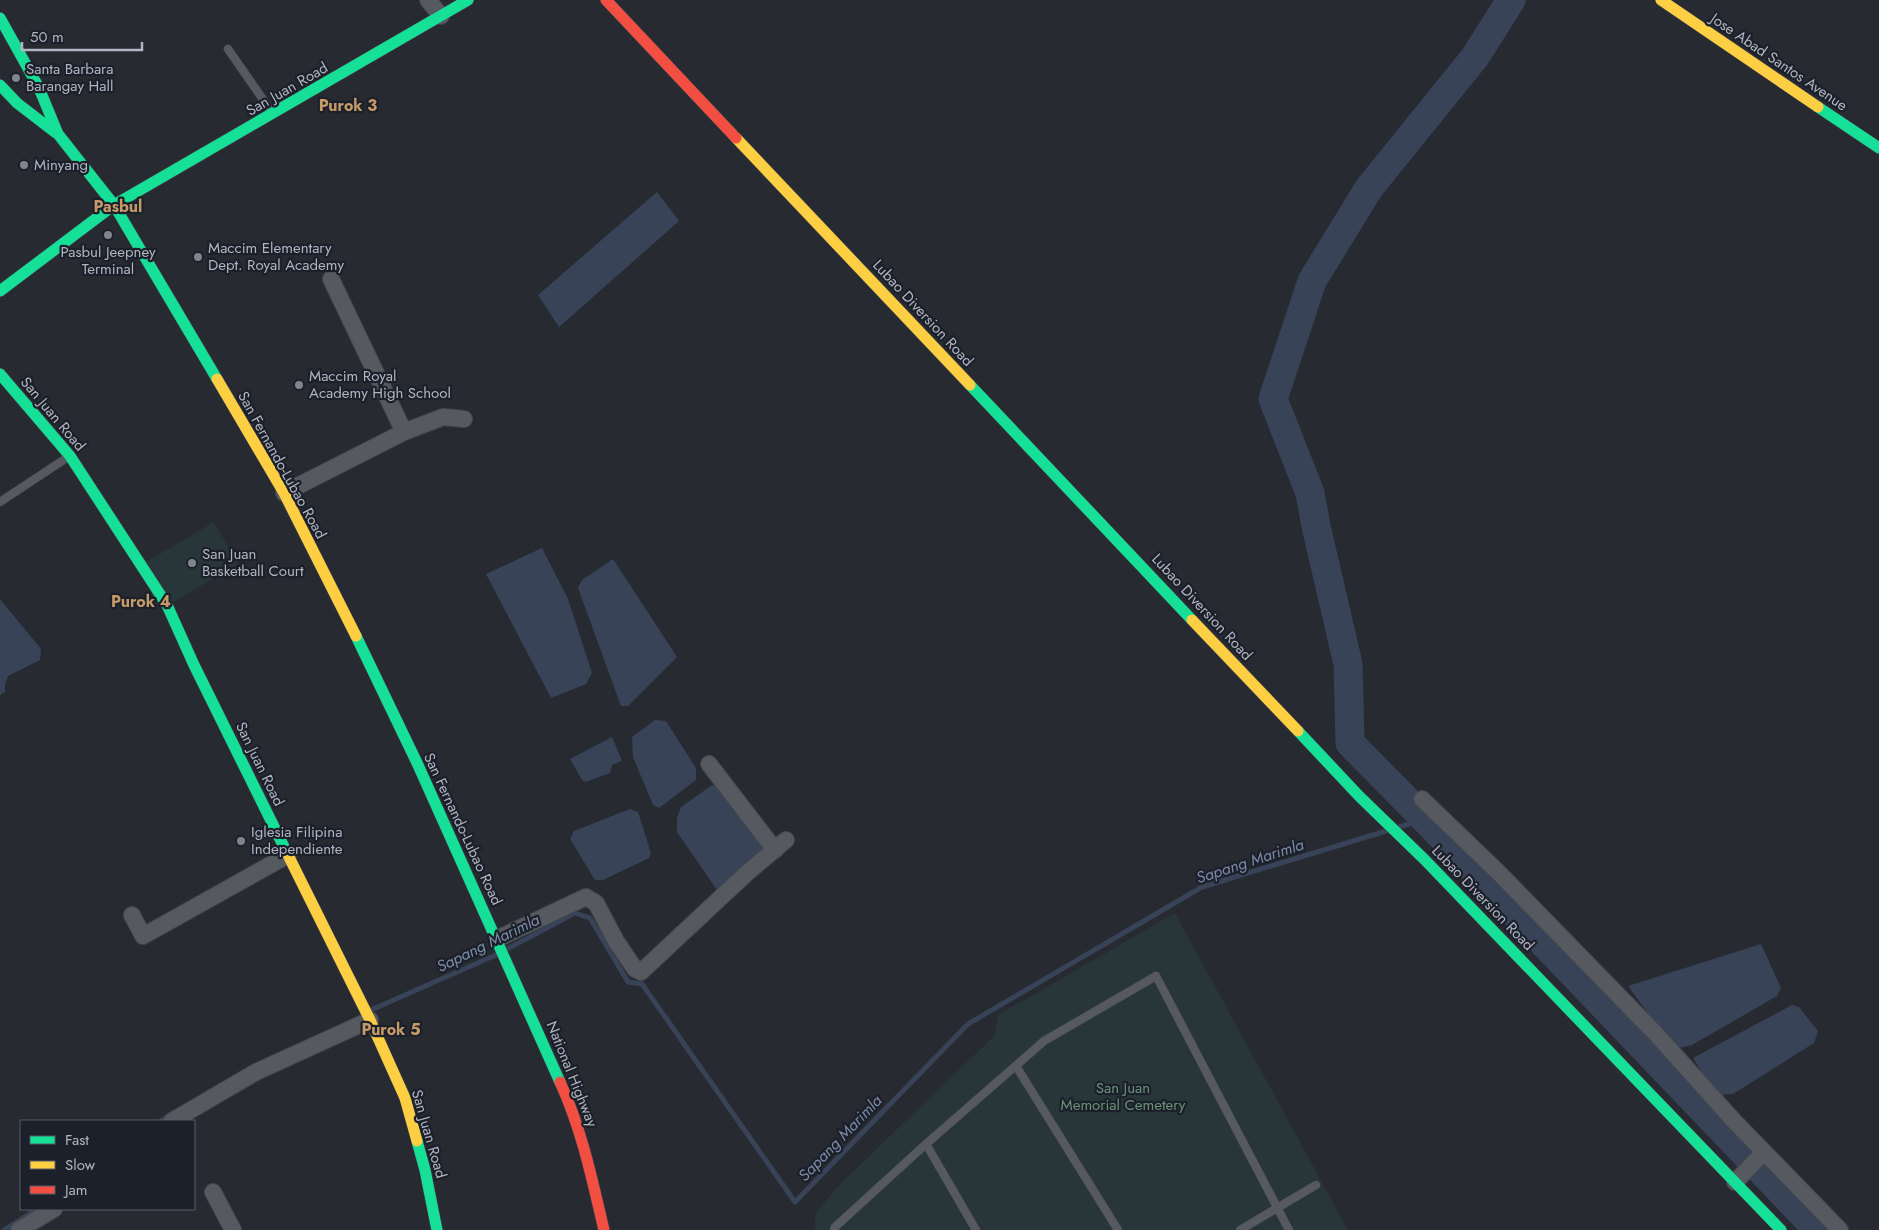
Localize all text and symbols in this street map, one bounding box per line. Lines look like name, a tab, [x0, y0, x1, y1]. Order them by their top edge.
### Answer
street label: Jose Abad Santos Avenue	[1704, 7, 1852, 116]
scale bar	[22, 20, 142, 52]
text: 50 m	[30, 26, 64, 48]
street label: San Juan Road	[242, 57, 332, 121]
place label: Santa Barbara Barangay Hall	[26, 58, 113, 97]
marker: Santa Barbara Barangay Hall	[10, 72, 22, 84]
district label: Purok 3	[319, 94, 377, 117]
place label: Minyang	[34, 154, 88, 176]
marker: Minyang	[18, 159, 30, 171]
district label: Pasbul	[94, 195, 142, 218]
marker: Pasbul Jeepney Terminal	[102, 229, 114, 241]
place label: Maccim Elementary Dept. Royal Academy	[208, 237, 344, 276]
place label: Pasbul Jeepney Terminal	[61, 241, 156, 280]
marker: Maccim Elementary Dept. Royal Academy	[192, 251, 204, 263]
street label: Lubao Diversion Road	[868, 255, 978, 371]
place label: Maccim Royal Academy High School	[309, 365, 451, 404]
street label: San Juan Road	[15, 372, 91, 456]
marker: Maccim Royal Academy High School	[293, 379, 305, 391]
street label: San Fernando-Lubao Road	[232, 387, 332, 543]
place label: San Juan Basketball Court	[202, 543, 304, 582]
street label: Lubao Diversion Road	[1147, 549, 1257, 665]
marker: San Juan Basketball Court	[186, 557, 198, 569]
district label: Purok 4	[111, 590, 171, 613]
street label: San Juan Road	[230, 718, 290, 810]
street label: San Fernando-Lubao Road	[418, 749, 508, 909]
place label: Iglesia Filipina Independiente	[251, 821, 343, 860]
water label: Sapang Marimla	[1193, 833, 1307, 889]
marker: Iglesia Filipina Independiente	[235, 835, 247, 847]
street label: Lubao Diversion Road	[1427, 840, 1539, 956]
water label: Sapang Marimla	[433, 908, 544, 978]
district label: Purok 5	[362, 1018, 420, 1041]
street label: National Highway	[541, 1018, 603, 1131]
park label: San Juan Memorial Cemetery	[1061, 1077, 1186, 1116]
street label: San Juan Road	[406, 1087, 452, 1181]
water label: Sapang Marimla	[793, 1090, 887, 1186]
legend	[20, 1120, 195, 1210]
text: Fast	[65, 1129, 89, 1151]
text: Slow	[65, 1154, 96, 1176]
text: Jam	[63, 1179, 88, 1201]

